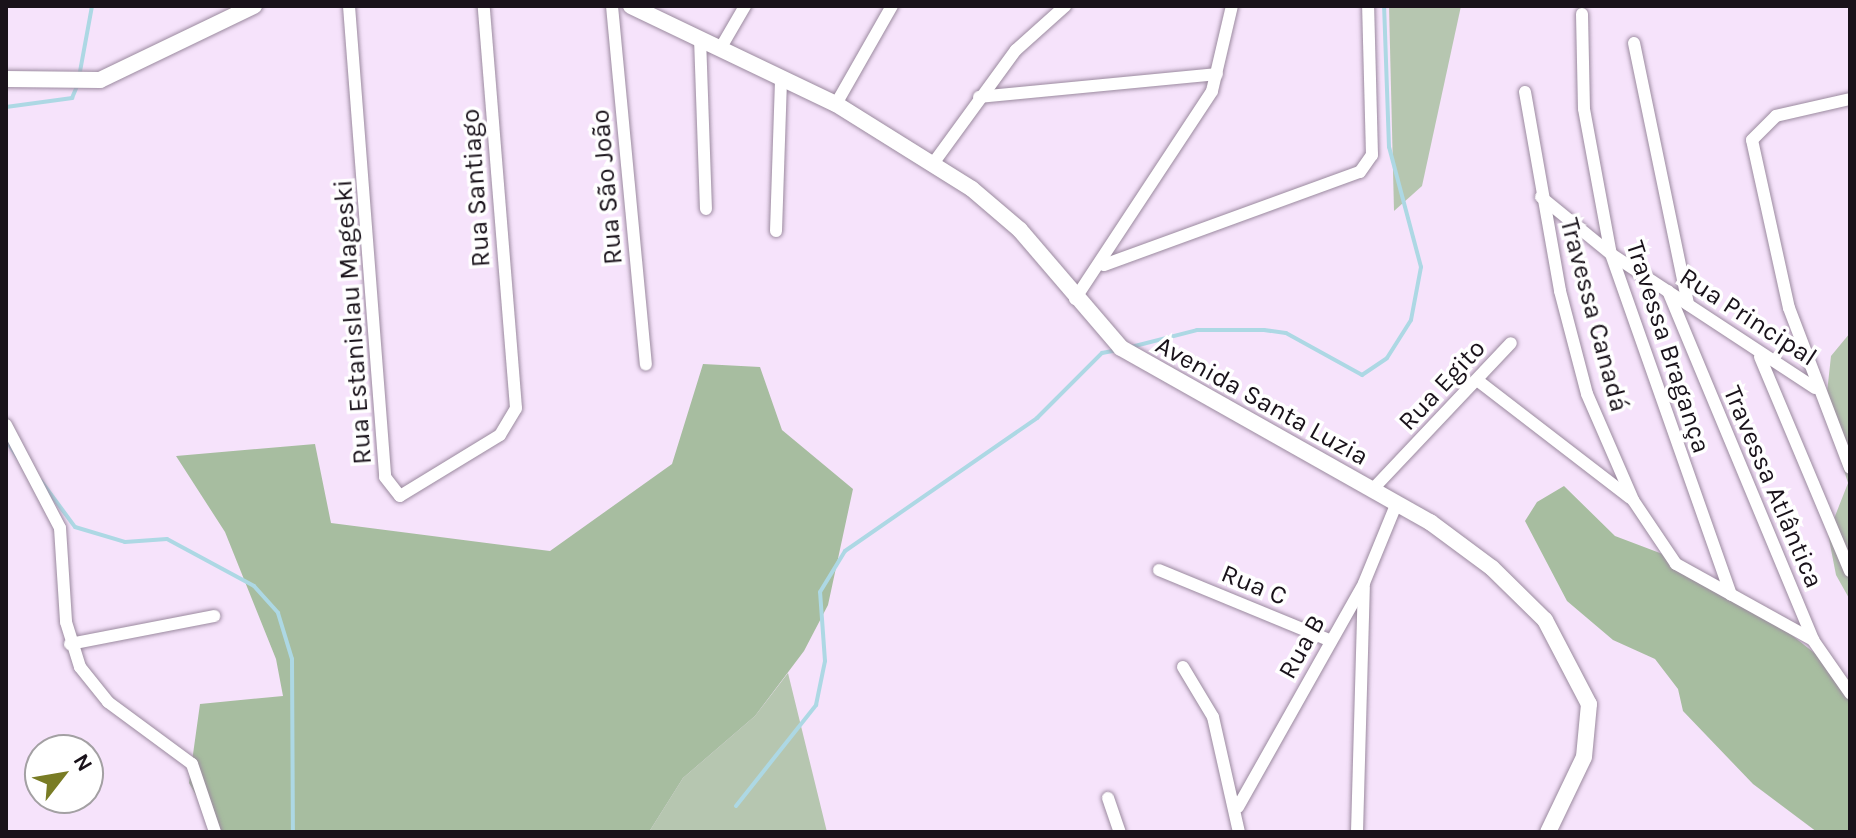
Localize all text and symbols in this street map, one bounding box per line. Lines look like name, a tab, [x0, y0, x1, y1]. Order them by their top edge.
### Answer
street label: Rua Santiago	[455, 108, 497, 268]
street label: Rua São João	[585, 108, 629, 266]
street label: Rua Estanislau Mageski	[327, 178, 379, 466]
street label: Travessa Canadá	[1553, 215, 1635, 415]
street label: Travessa Bragança	[1619, 237, 1717, 457]
street label: Rua Principal	[1674, 261, 1822, 373]
street label: Avenida Santa Luzia	[1150, 330, 1374, 472]
street label: Rua Egito	[1392, 333, 1492, 437]
street label: Travessa Atlântica	[1716, 381, 1830, 593]
street label: Rua C	[1217, 558, 1291, 612]
street label: Rua B	[1272, 610, 1332, 684]
north arrow	[24, 734, 104, 814]
text: N	[68, 749, 98, 776]

